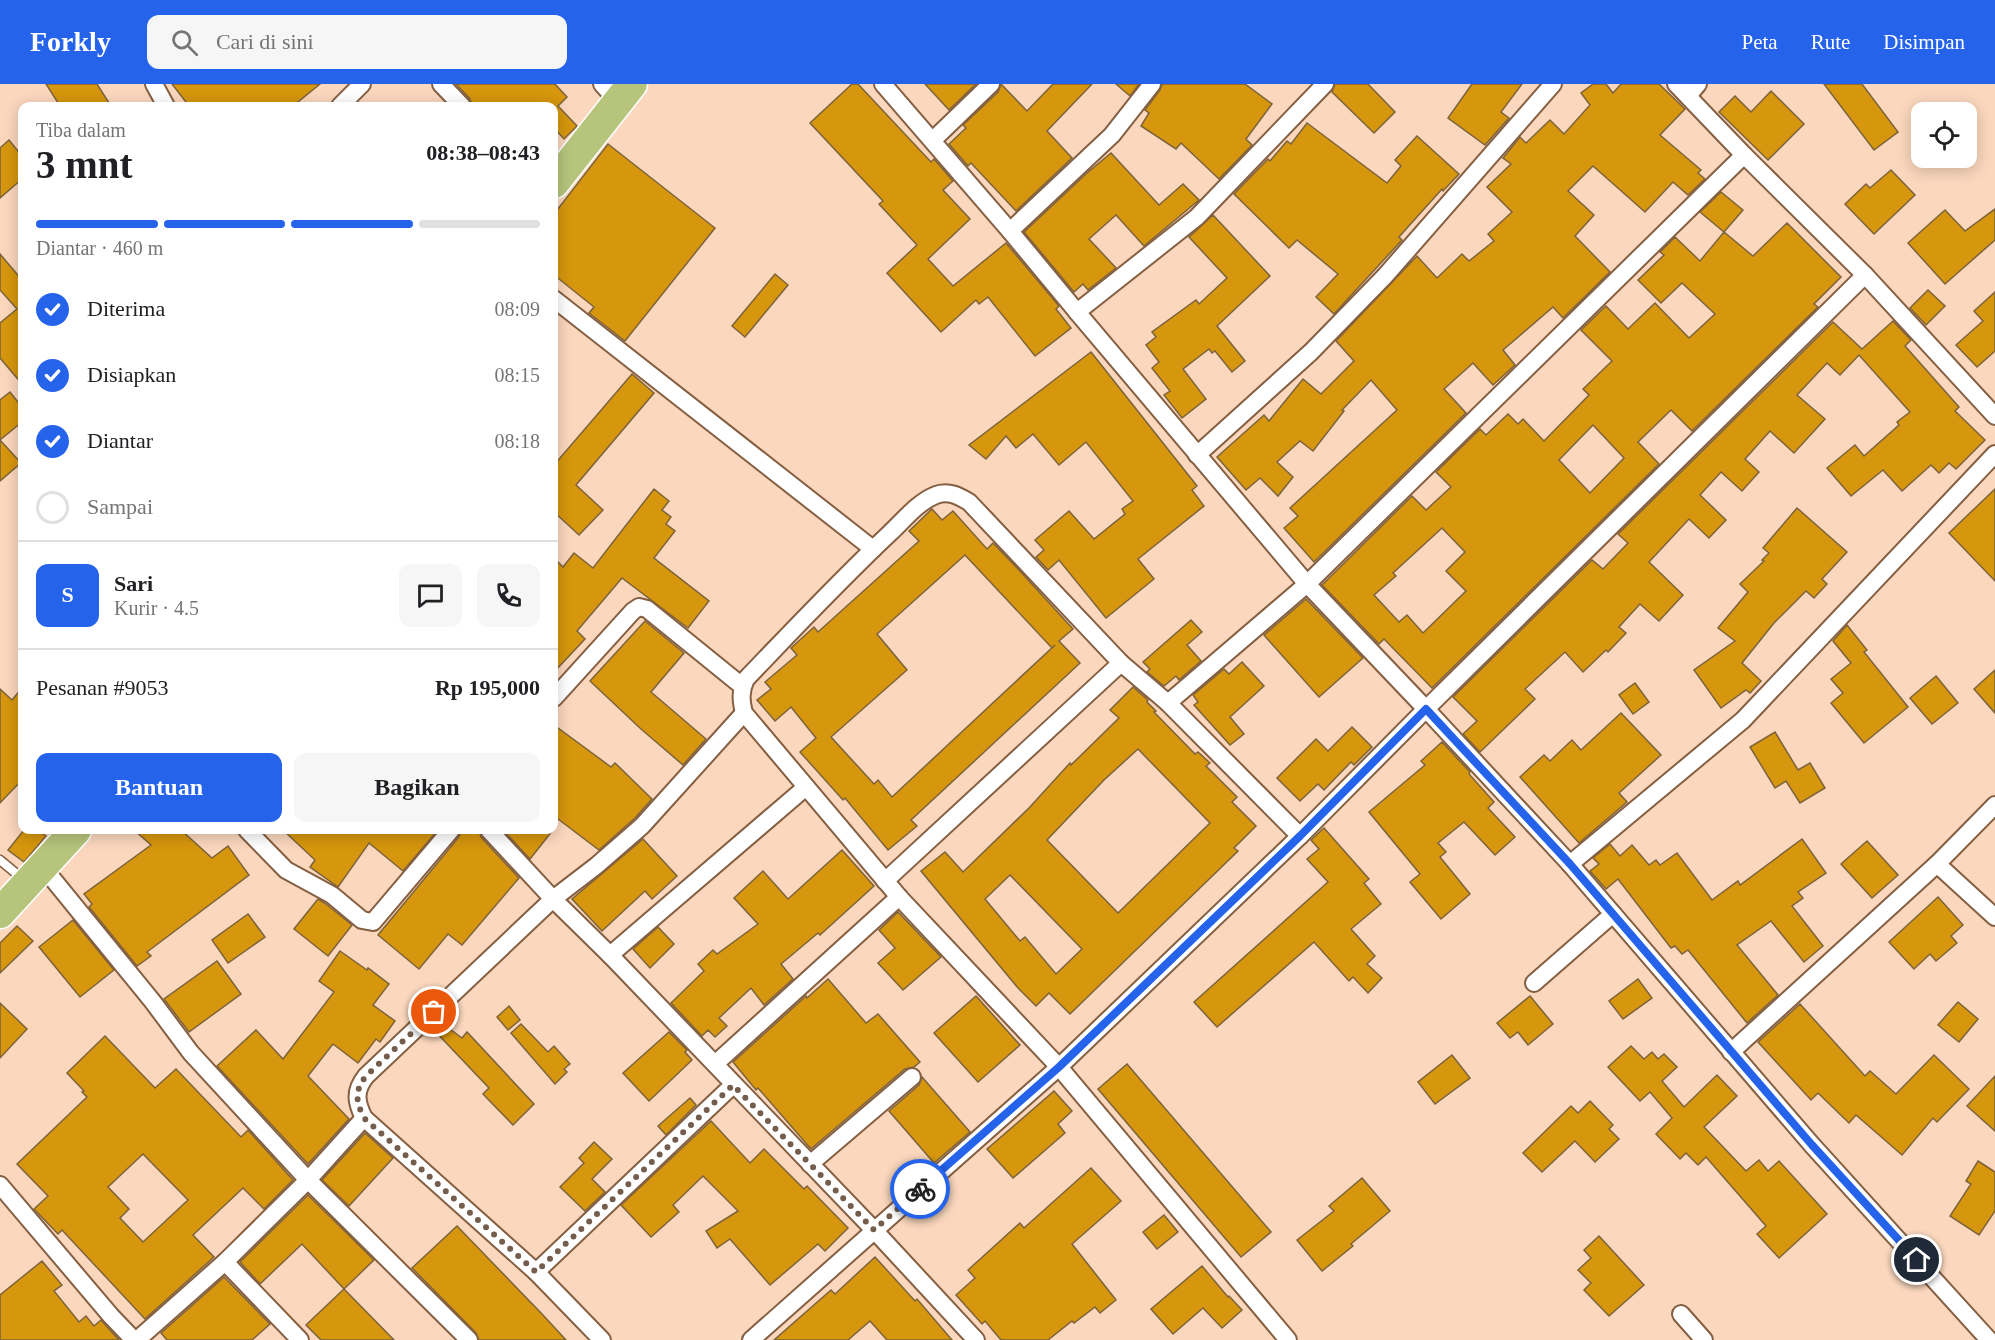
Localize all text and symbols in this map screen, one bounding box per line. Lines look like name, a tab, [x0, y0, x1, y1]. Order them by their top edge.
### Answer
search box	[147, 15, 567, 69]
text: Forkly	[30, 26, 111, 57]
icon: search	[168, 26, 201, 59]
text: Cari di sini	[216, 29, 314, 54]
text: Peta	[1742, 30, 1778, 54]
text: Rute	[1811, 30, 1850, 54]
text: Disimpan	[1883, 30, 1965, 54]
map controls	[1911, 102, 1977, 168]
button: locate	[1911, 102, 1977, 168]
text: Tiba dalam	[36, 119, 126, 141]
text: 08:38–08:43	[426, 140, 540, 165]
text: 3 mnt	[36, 143, 132, 186]
text: Diantar · 460 m	[36, 237, 163, 259]
icon: check	[36, 293, 69, 326]
text: Diterima	[87, 296, 165, 321]
text: 08:09	[494, 298, 540, 320]
icon: check	[36, 359, 69, 392]
text: Disiapkan	[87, 362, 176, 387]
text: 08:15	[494, 364, 540, 386]
icon: check	[36, 425, 69, 458]
text: Diantar	[87, 428, 153, 453]
text: 08:18	[494, 430, 540, 452]
text: Sampai	[87, 494, 153, 519]
button: chat	[399, 564, 462, 627]
button: phone	[477, 564, 540, 627]
text: Sari	[114, 571, 153, 596]
text: S	[61, 582, 74, 607]
text: Kurir · 4.5	[114, 597, 199, 619]
text: Pesanan #9053	[36, 675, 169, 700]
text: Rp 195,000	[435, 675, 540, 700]
button: Bantuan	[36, 753, 282, 822]
button: Bagikan	[294, 753, 540, 822]
pin	[408, 986, 459, 1037]
icon: bag	[417, 995, 450, 1028]
courier	[890, 1159, 950, 1219]
icon: bike	[904, 1173, 937, 1206]
pin	[1891, 1234, 1942, 1285]
icon: home	[1900, 1243, 1933, 1276]

